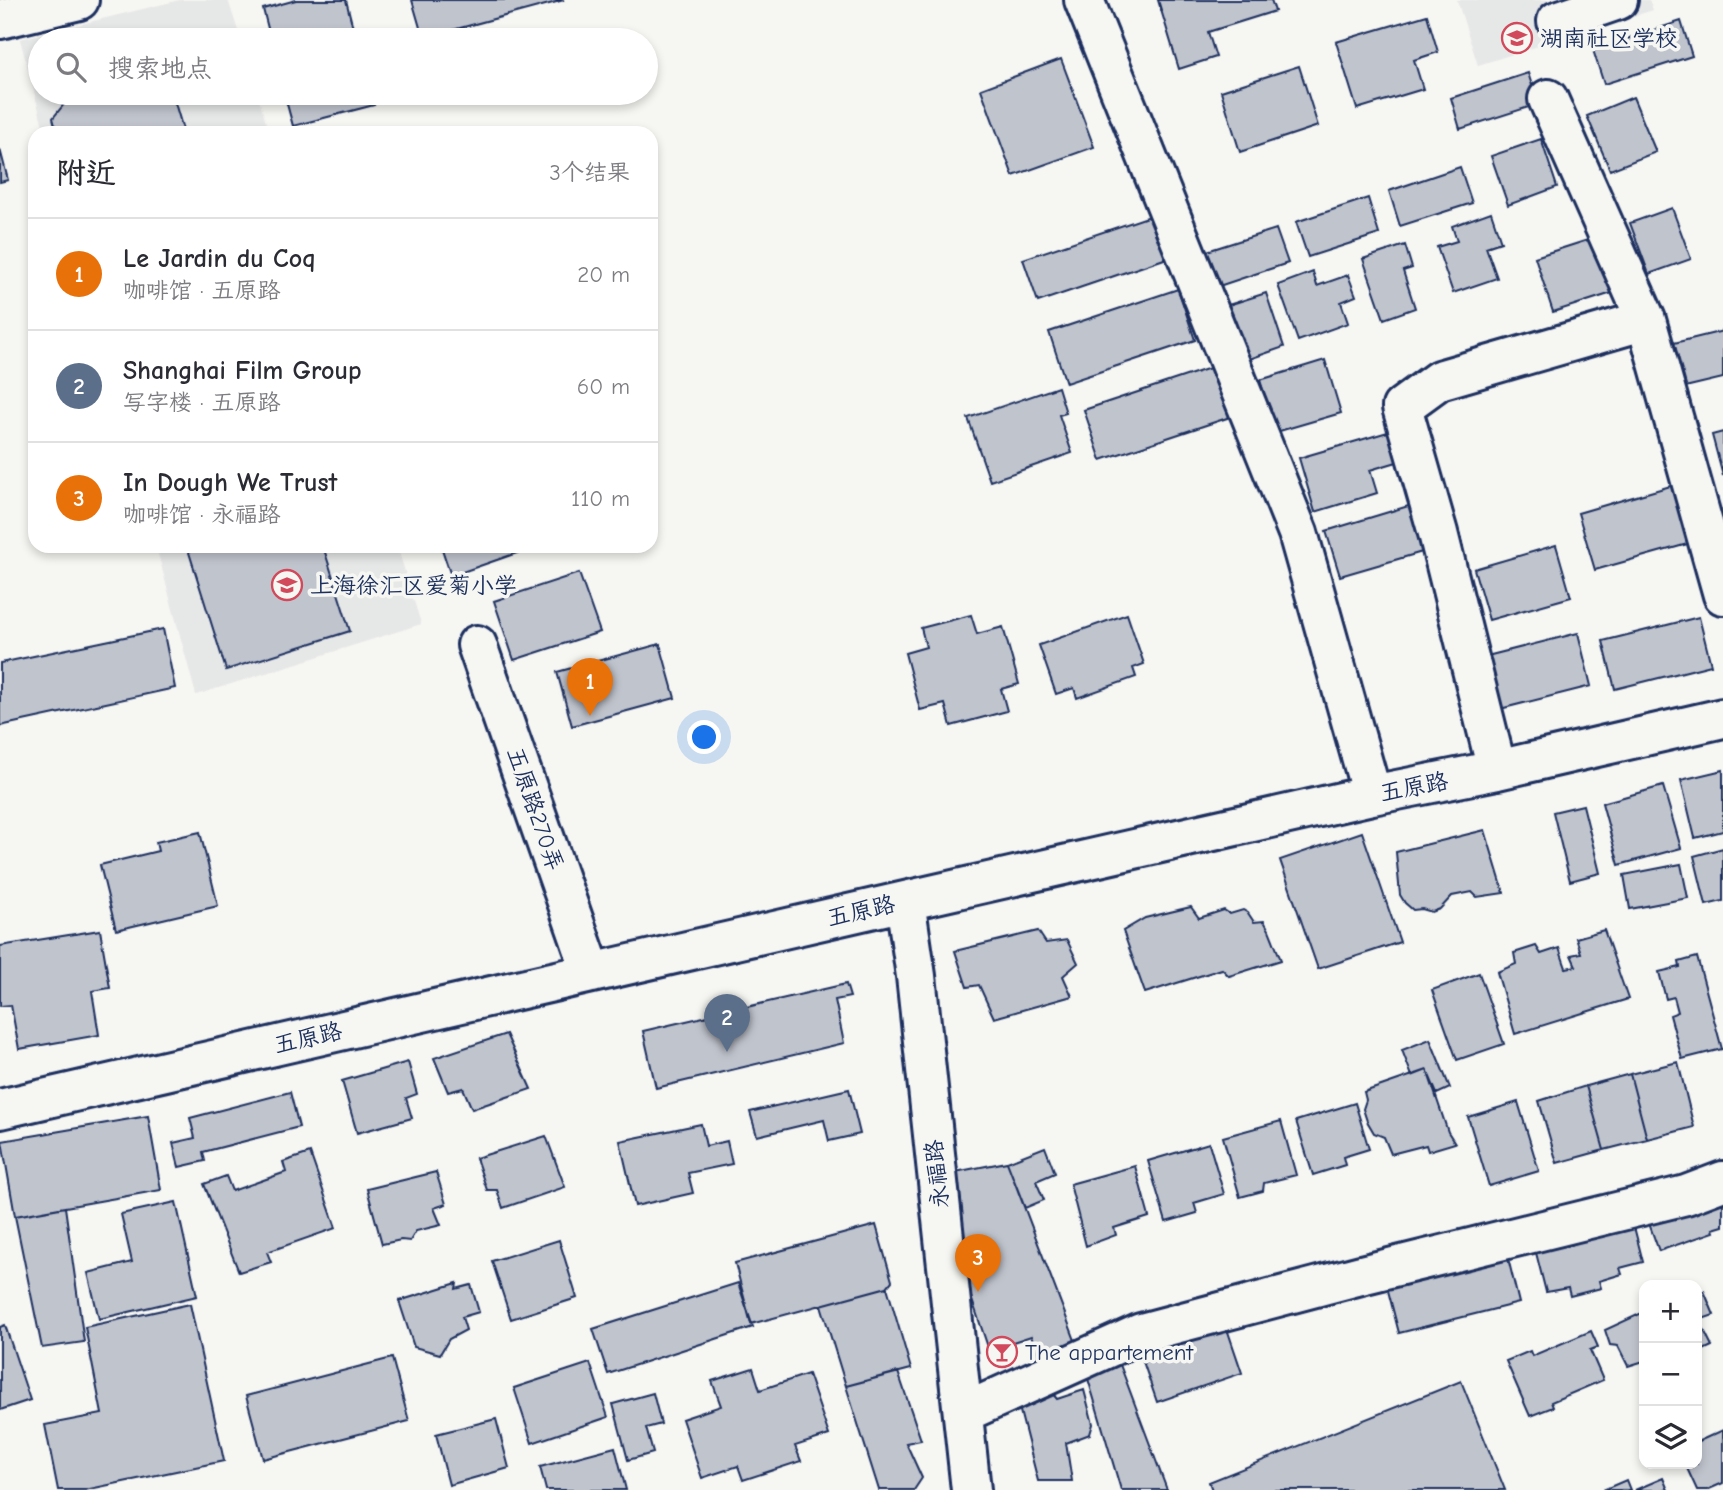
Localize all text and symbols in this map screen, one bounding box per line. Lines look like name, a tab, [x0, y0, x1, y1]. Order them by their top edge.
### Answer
school or university icon: 湖南社区学校	[1500, 21, 1534, 55]
place label: 湖南社区学校	[1540, 25, 1678, 52]
search box	[28, 28, 658, 105]
icon: search	[52, 48, 90, 86]
text: 搜索地点	[108, 54, 212, 84]
text: 附近	[56, 156, 116, 191]
text: 3个结果	[549, 159, 630, 186]
text: Le Jardin du Coq	[123, 244, 315, 274]
text: 1	[74, 261, 84, 288]
text: 20 m	[577, 261, 630, 288]
text: 咖啡馆 · 五原路	[123, 277, 280, 304]
text: Shanghai Film Group	[123, 356, 361, 386]
text: 2	[73, 373, 85, 400]
text: 60 m	[577, 373, 630, 400]
text: 写字楼 · 五原路	[123, 389, 280, 416]
text: In Dough We Trust	[123, 468, 337, 498]
text: 3	[73, 485, 85, 512]
text: 110 m	[571, 485, 630, 512]
text: 咖啡馆 · 永福路	[123, 501, 280, 528]
school or university icon: 上海徐汇区爱菊小学	[270, 568, 304, 602]
place label: 上海徐汇区爱菊小学	[310, 572, 517, 599]
pin: 1	[567, 658, 613, 716]
your location	[687, 720, 721, 754]
street label: 五原路270弄	[501, 744, 569, 874]
street label: 五原路	[1378, 767, 1450, 807]
street label: 五原路	[824, 890, 898, 932]
pin: 2	[704, 994, 750, 1052]
street label: 五原路	[271, 1017, 345, 1059]
street label: 永福路	[920, 1138, 954, 1210]
pin: 3	[955, 1234, 1001, 1292]
map controls	[1639, 1280, 1702, 1469]
button: +	[1639, 1280, 1702, 1343]
bar icon: The appartement	[985, 1335, 1019, 1369]
place label: The appartement	[1025, 1339, 1195, 1366]
button: −	[1639, 1343, 1702, 1406]
button: layers	[1639, 1406, 1702, 1469]

